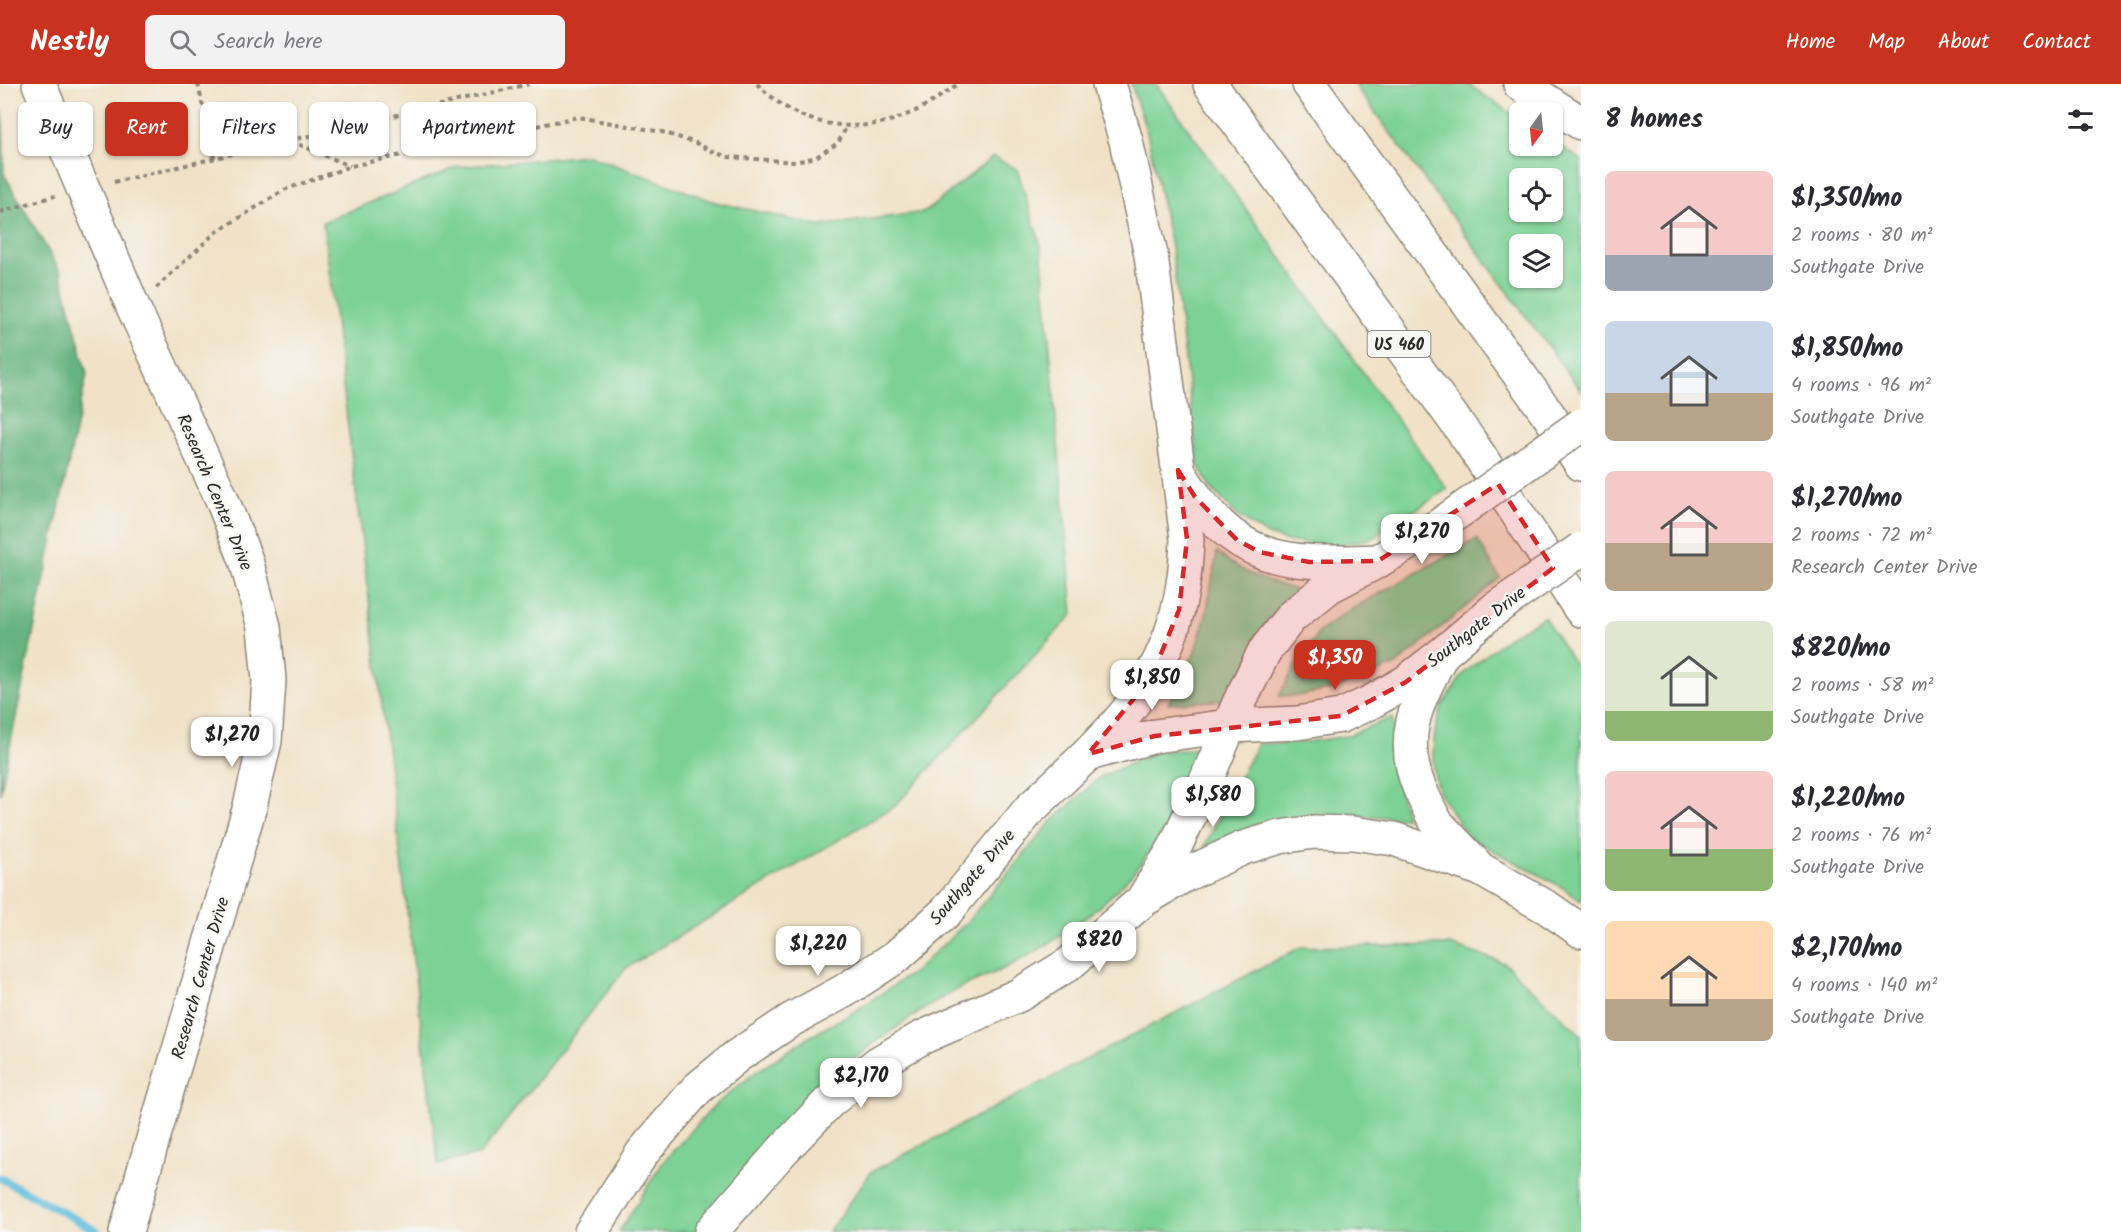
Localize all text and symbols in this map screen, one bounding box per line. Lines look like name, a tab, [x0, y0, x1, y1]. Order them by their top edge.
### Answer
search box	[145, 15, 565, 69]
text: Nestly	[30, 20, 109, 65]
text: Search here	[214, 25, 323, 60]
icon: search	[166, 26, 199, 59]
text: Home	[1786, 26, 1835, 59]
text: Map	[1868, 26, 1905, 59]
text: About	[1938, 26, 1989, 59]
text: Contact	[2022, 26, 2091, 59]
text: 8 homes	[1605, 99, 1703, 141]
chip: Buy	[18, 102, 93, 156]
chip: Rent	[105, 102, 188, 156]
chip: Filters	[200, 102, 297, 156]
chip: New	[309, 102, 389, 156]
chip: Apartment	[401, 102, 536, 156]
north arrow	[1509, 102, 1563, 156]
map controls	[1509, 102, 1563, 288]
icon: filters	[2064, 104, 2097, 137]
button: locate	[1509, 168, 1563, 222]
text: $1,350/mo	[1791, 178, 1902, 220]
icon: home	[1653, 195, 1725, 267]
text: 2 rooms · 80 m²	[1791, 220, 1933, 252]
button: layers	[1509, 234, 1563, 288]
text: Southgate Drive	[1791, 252, 1924, 284]
text: $1,850/mo	[1791, 328, 1903, 370]
road number: US 460	[1368, 331, 1430, 357]
icon: home	[1653, 345, 1725, 417]
text: 4 rooms · 96 m²	[1791, 370, 1931, 402]
text: Southgate Drive	[1791, 402, 1924, 434]
street label: Research Center Drive	[167, 410, 260, 576]
text: $1,270/mo	[1791, 478, 1902, 520]
icon: home	[1653, 495, 1725, 567]
pin: $1,270	[1373, 514, 1471, 565]
text: $1,270	[1395, 517, 1449, 549]
text: 2 rooms · 72 m²	[1791, 520, 1932, 552]
text: Research Center Drive	[1791, 552, 1978, 584]
street label: Southgate Drive	[1421, 580, 1533, 676]
text: $820/mo	[1791, 628, 1891, 670]
pin: $1,350	[1286, 640, 1384, 691]
text: $1,350	[1308, 643, 1362, 675]
icon: home	[1653, 645, 1725, 717]
pin: $1,850	[1103, 660, 1201, 711]
text: $1,850	[1124, 663, 1180, 695]
text: 2 rooms · 58 m²	[1791, 670, 1933, 702]
text: Southgate Drive	[1791, 702, 1924, 734]
pin: $1,270	[183, 717, 281, 768]
text: $1,270	[205, 720, 259, 752]
pin: $1,580	[1164, 777, 1262, 828]
text: $1,220/mo	[1791, 778, 1905, 820]
text: $1,580	[1185, 780, 1241, 812]
icon: home	[1653, 795, 1725, 867]
text: 2 rooms · 76 m²	[1791, 820, 1931, 852]
street label: Southgate Drive	[923, 823, 1023, 933]
text: Southgate Drive	[1791, 852, 1924, 884]
street label: Research Center Drive	[164, 894, 239, 1063]
pin: $820	[1063, 922, 1135, 973]
text: $820	[1076, 925, 1122, 957]
pin: $1,220	[769, 926, 867, 977]
text: $2,170/mo	[1791, 928, 1902, 970]
text: $1,220	[790, 929, 846, 961]
icon: home	[1653, 945, 1725, 1017]
text: 4 rooms · 140 m²	[1791, 970, 1937, 1002]
text: Southgate Drive	[1791, 1002, 1924, 1034]
pin: $2,170	[812, 1058, 910, 1109]
text: $2,170	[834, 1061, 888, 1093]

